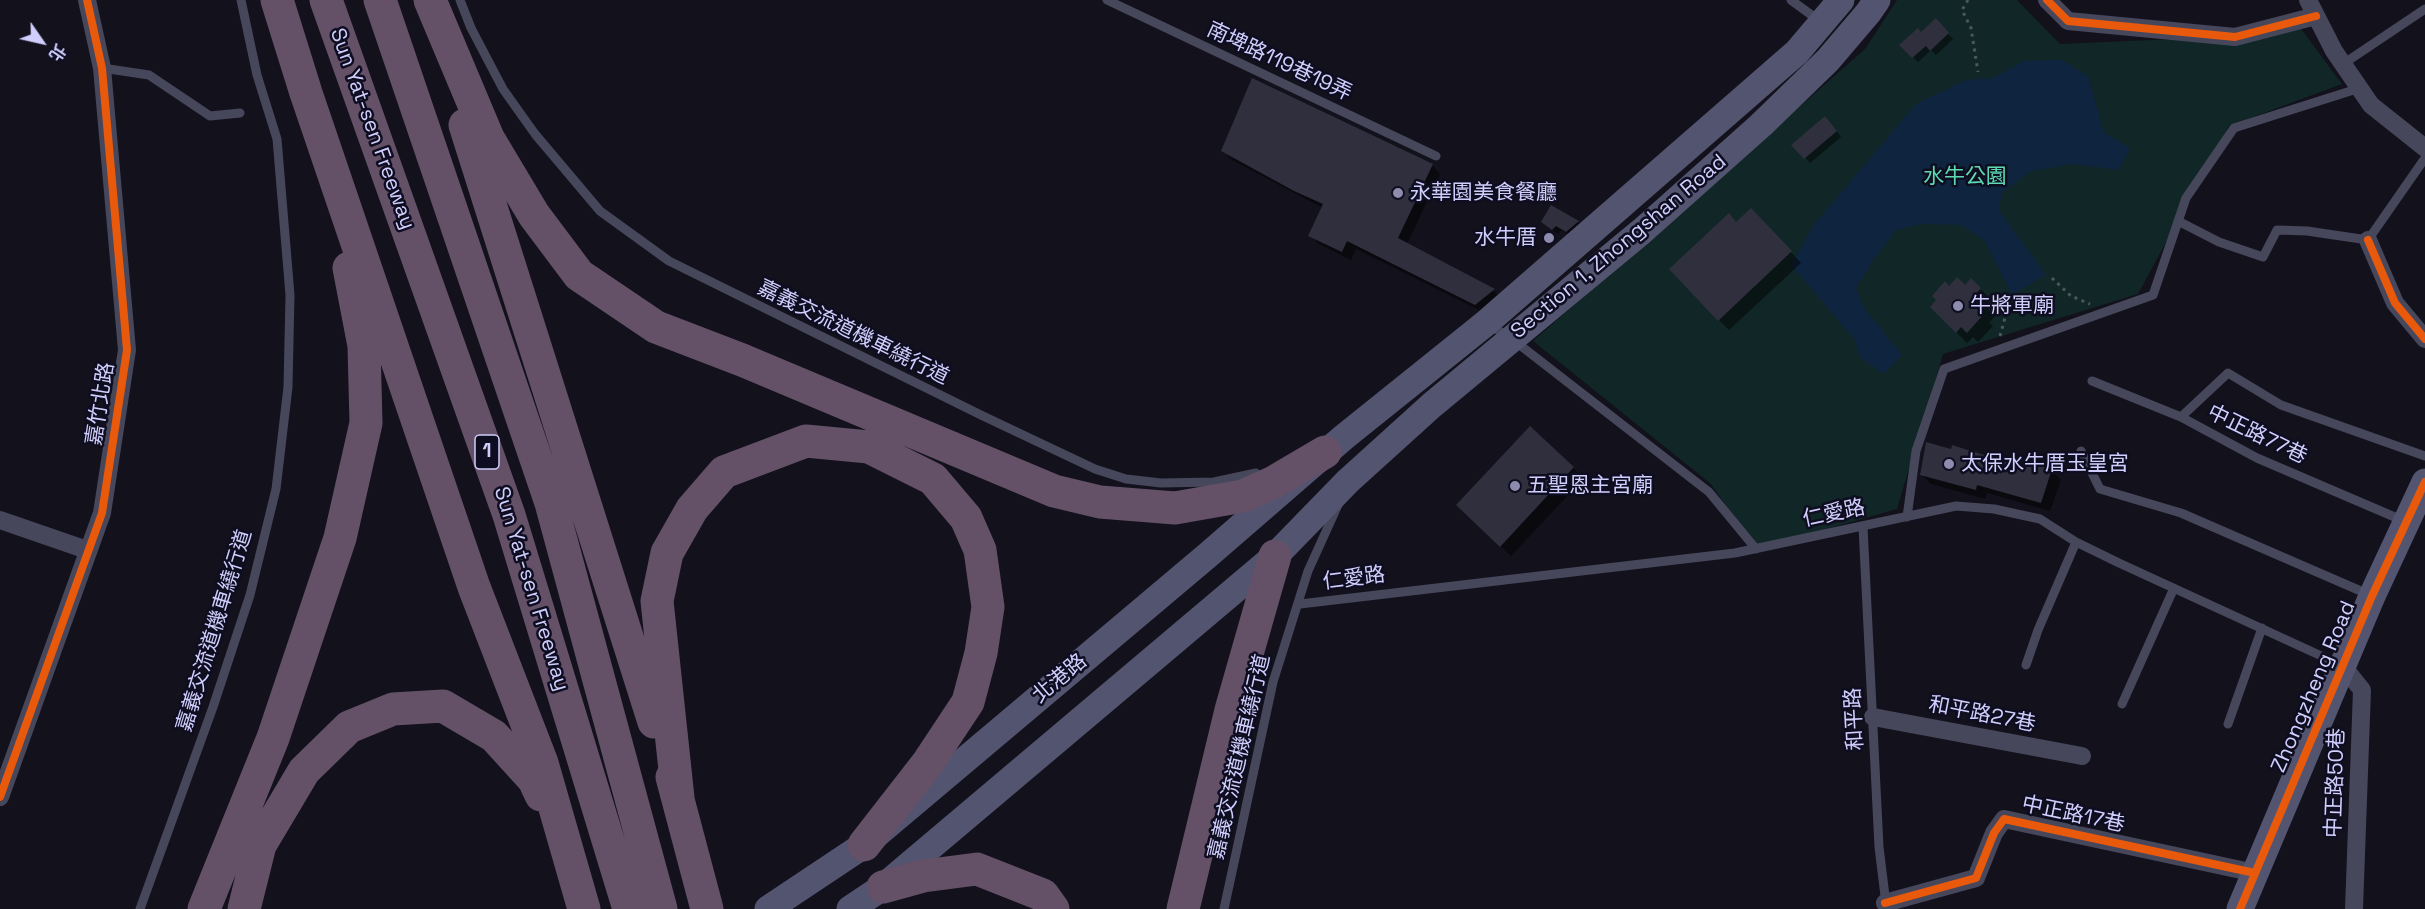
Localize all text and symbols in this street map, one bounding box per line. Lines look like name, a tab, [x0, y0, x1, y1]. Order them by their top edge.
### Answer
north arrow	[12, 12, 72, 72]
street label: 南埤路119巷19弄	[1203, 17, 1355, 107]
street label: Sun Yat-sen Freeway	[324, 25, 420, 233]
text: 北	[44, 40, 71, 65]
street label: Section 1, Zhongshan Road	[1506, 150, 1732, 344]
park label: 水牛公園	[1923, 164, 2007, 190]
place label: 永華園美食餐廳	[1410, 180, 1557, 206]
marker: 永華園美食餐廳	[1391, 186, 1405, 200]
place label: 水牛厝	[1474, 225, 1537, 251]
marker: 水牛厝	[1542, 231, 1556, 245]
street label: 嘉義交流道機車繞行道	[753, 276, 953, 390]
place label: 牛將軍廟	[1970, 293, 2054, 319]
marker: 牛將軍廟	[1951, 299, 1965, 313]
street label: 嘉竹北路	[82, 361, 120, 447]
street label: 中正路77巷	[2203, 400, 2311, 470]
road number: 1	[475, 435, 499, 469]
place label: 太保水牛厝玉皇宮	[1961, 451, 2129, 477]
marker: 太保水牛厝玉皇宮	[1942, 457, 1956, 471]
place label: 五聖恩主宮廟	[1527, 473, 1653, 499]
marker: 五聖恩主宮廟	[1508, 479, 1522, 493]
street label: Sun Yat-sen Freeway	[488, 484, 574, 694]
street label: 仁愛路	[1801, 495, 1867, 533]
street label: 嘉義交流道機車繞行道	[172, 527, 258, 735]
street label: 仁愛路	[1321, 563, 1387, 595]
street label: Zhongzheng Road	[2266, 597, 2362, 777]
street label: 北港路	[1028, 649, 1092, 709]
street label: 嘉義交流道機車繞行道	[1204, 652, 1276, 862]
street label: 和平路	[1841, 687, 1869, 751]
street label: 和平路27巷	[1926, 692, 2038, 738]
street label: 中正路50巷	[2321, 728, 2351, 838]
street label: 中正路17巷	[2019, 792, 2127, 838]

